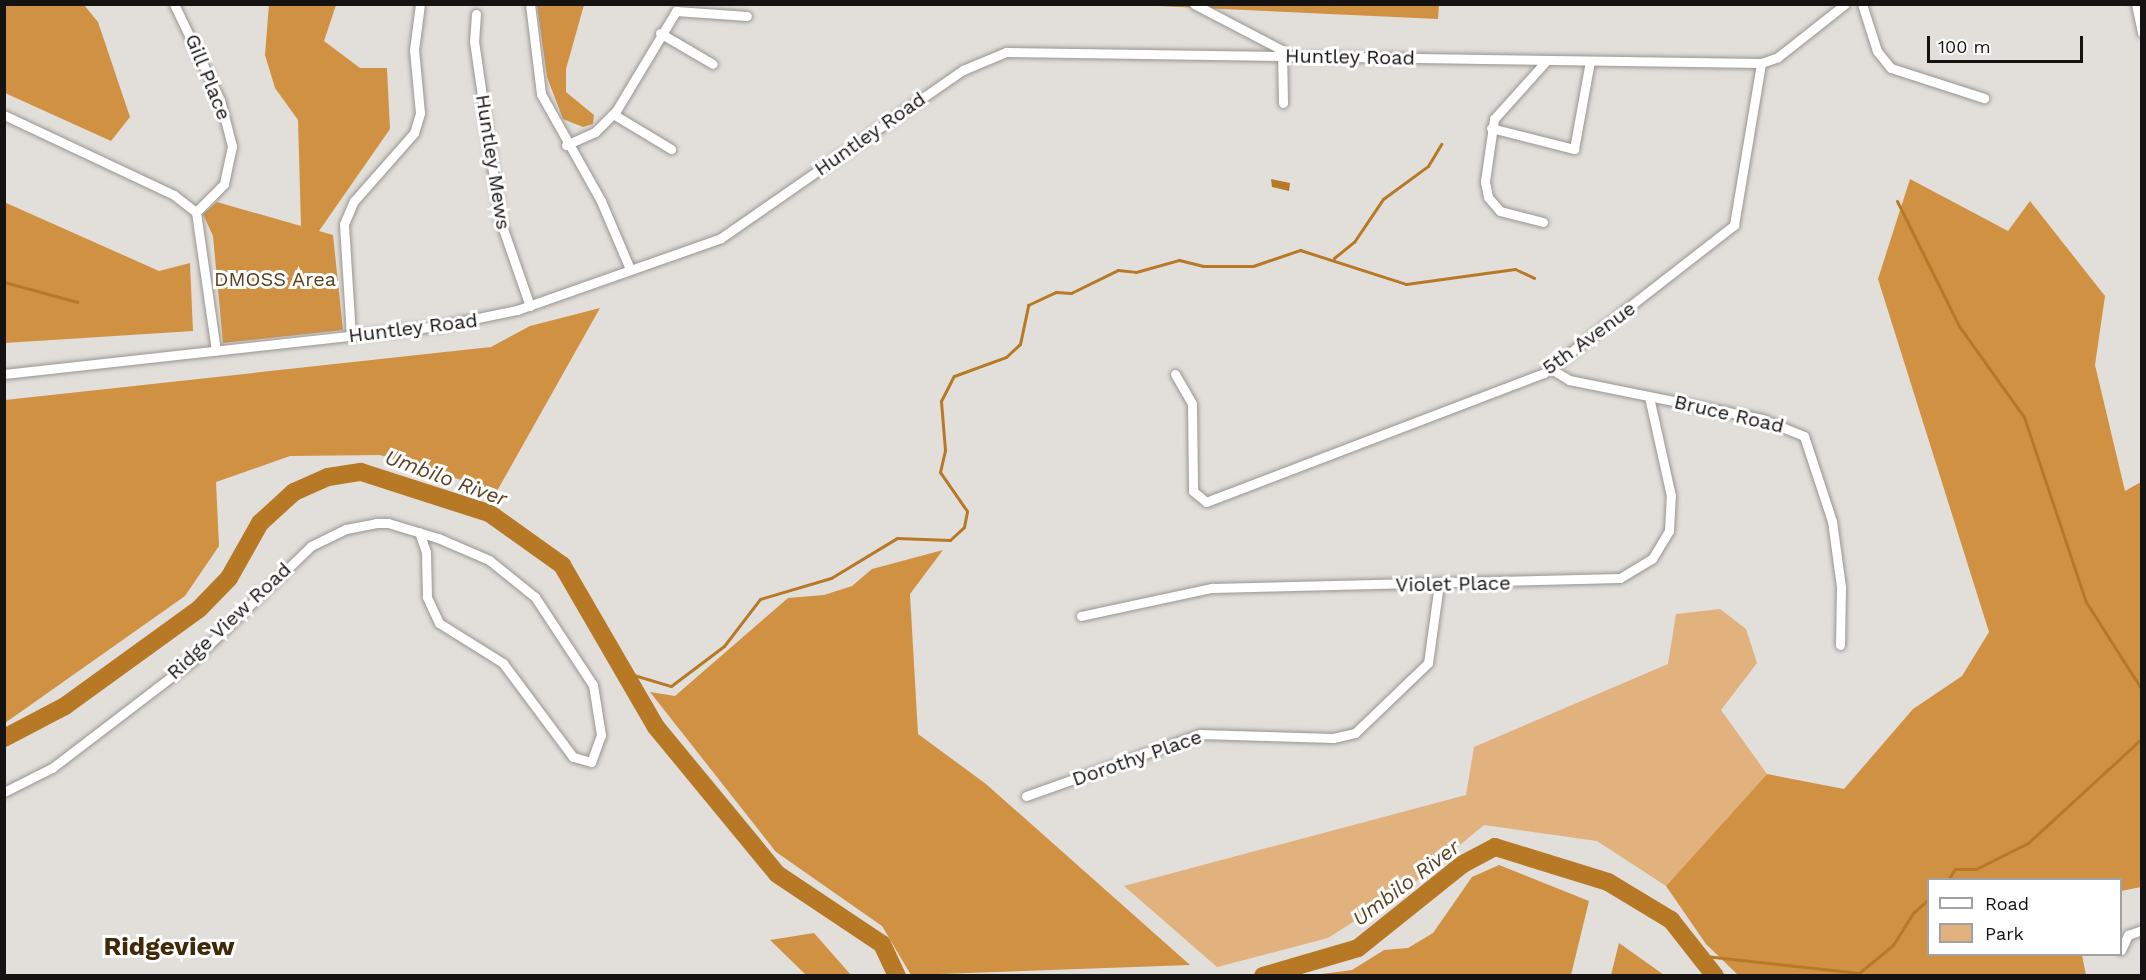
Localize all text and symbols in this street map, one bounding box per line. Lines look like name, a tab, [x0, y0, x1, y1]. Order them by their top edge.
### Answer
scale bar	[1930, 24, 2086, 62]
street label: Gill Place	[180, 30, 236, 124]
text: 100 m	[1938, 36, 1991, 57]
street label: Huntley Road	[1284, 44, 1416, 70]
street label: Huntley Road	[810, 87, 930, 181]
street label: Huntley Mews	[470, 92, 516, 232]
park label: DMOSS Area	[214, 267, 336, 291]
street label: 5th Avenue	[1537, 296, 1641, 380]
street label: Huntley Road	[347, 308, 479, 348]
street label: Bruce Road	[1672, 390, 1786, 438]
water label: Umbilo River	[382, 444, 510, 512]
street label: Ridge View Road	[162, 557, 296, 685]
street label: Violet Place	[1395, 571, 1511, 597]
street label: Dorothy Place	[1069, 725, 1205, 791]
water label: Umbilo River	[1347, 834, 1465, 932]
legend	[1927, 878, 2122, 956]
text: Road	[1985, 893, 2029, 914]
text: Park	[1985, 923, 2024, 944]
district label: Ridgeview	[103, 931, 235, 963]

